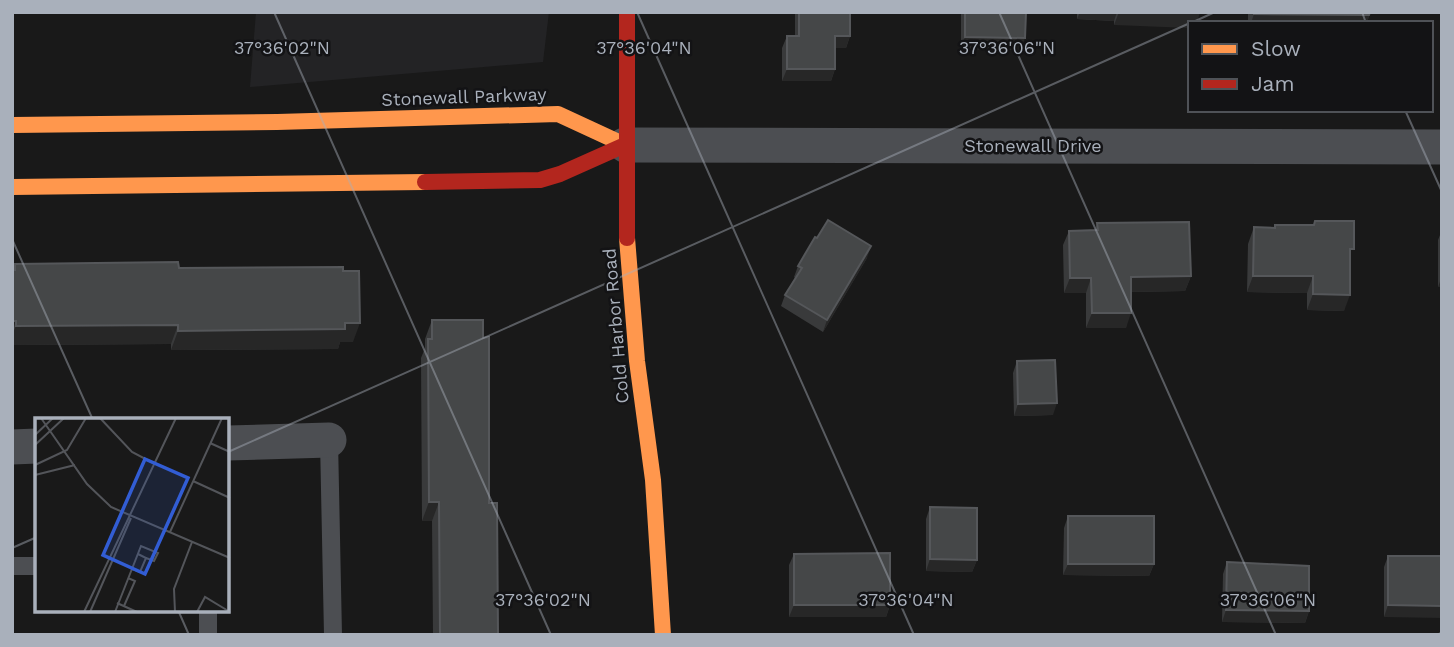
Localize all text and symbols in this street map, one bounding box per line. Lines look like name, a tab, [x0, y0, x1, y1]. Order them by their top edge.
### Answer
legend	[1188, 21, 1433, 112]
text: Slow	[1251, 36, 1301, 61]
text: 37°36'02"N	[234, 37, 330, 58]
text: 37°36'04"N	[596, 37, 692, 58]
text: 37°36'06"N	[959, 37, 1055, 58]
text: Jam	[1251, 71, 1294, 96]
street label: Stonewall Parkway	[381, 83, 548, 110]
street label: Stonewall Drive	[964, 135, 1102, 156]
street label: Cold Harbor Road	[598, 248, 633, 405]
inset map	[35, 418, 229, 612]
text: 37°36'02"N	[495, 589, 591, 610]
text: 37°36'04"N	[858, 589, 954, 610]
text: 37°36'06"N	[1220, 589, 1316, 610]

